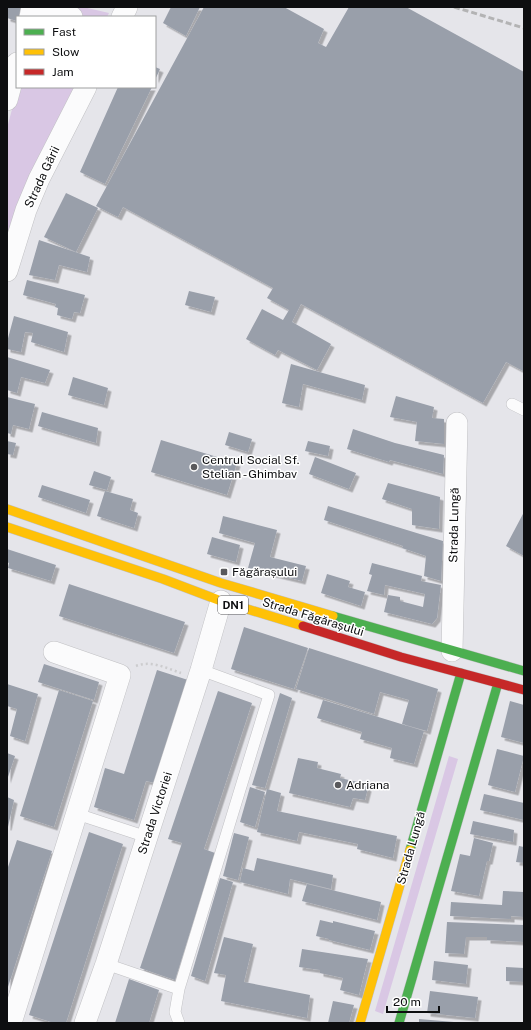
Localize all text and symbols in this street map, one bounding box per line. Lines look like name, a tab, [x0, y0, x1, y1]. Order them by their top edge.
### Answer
legend	[16, 16, 156, 88]
text: Fast	[52, 25, 77, 39]
text: Slow	[52, 45, 80, 59]
text: Jam	[52, 65, 74, 79]
street label: Strada Gării	[22, 144, 62, 210]
place label: Centrul Social Sf. Stelian - Ghimbav	[202, 453, 299, 481]
marker: Centrul Social Sf. Stelian - Ghimbav	[189, 462, 199, 472]
street label: Strada Lungă	[446, 487, 462, 563]
place label: Făgărașului	[232, 565, 297, 579]
marker: Făgărașului	[219, 567, 229, 577]
street label: Strada Făgărașului	[261, 595, 366, 639]
road number: DN1	[218, 596, 248, 614]
street label: Strada Victoriei	[135, 770, 175, 856]
place label: Adriana	[346, 778, 389, 792]
marker: Adriana	[333, 780, 343, 790]
street label: Strada Lungă	[394, 810, 428, 886]
scale bar	[387, 988, 439, 1014]
text: 20 m	[393, 995, 421, 1009]

